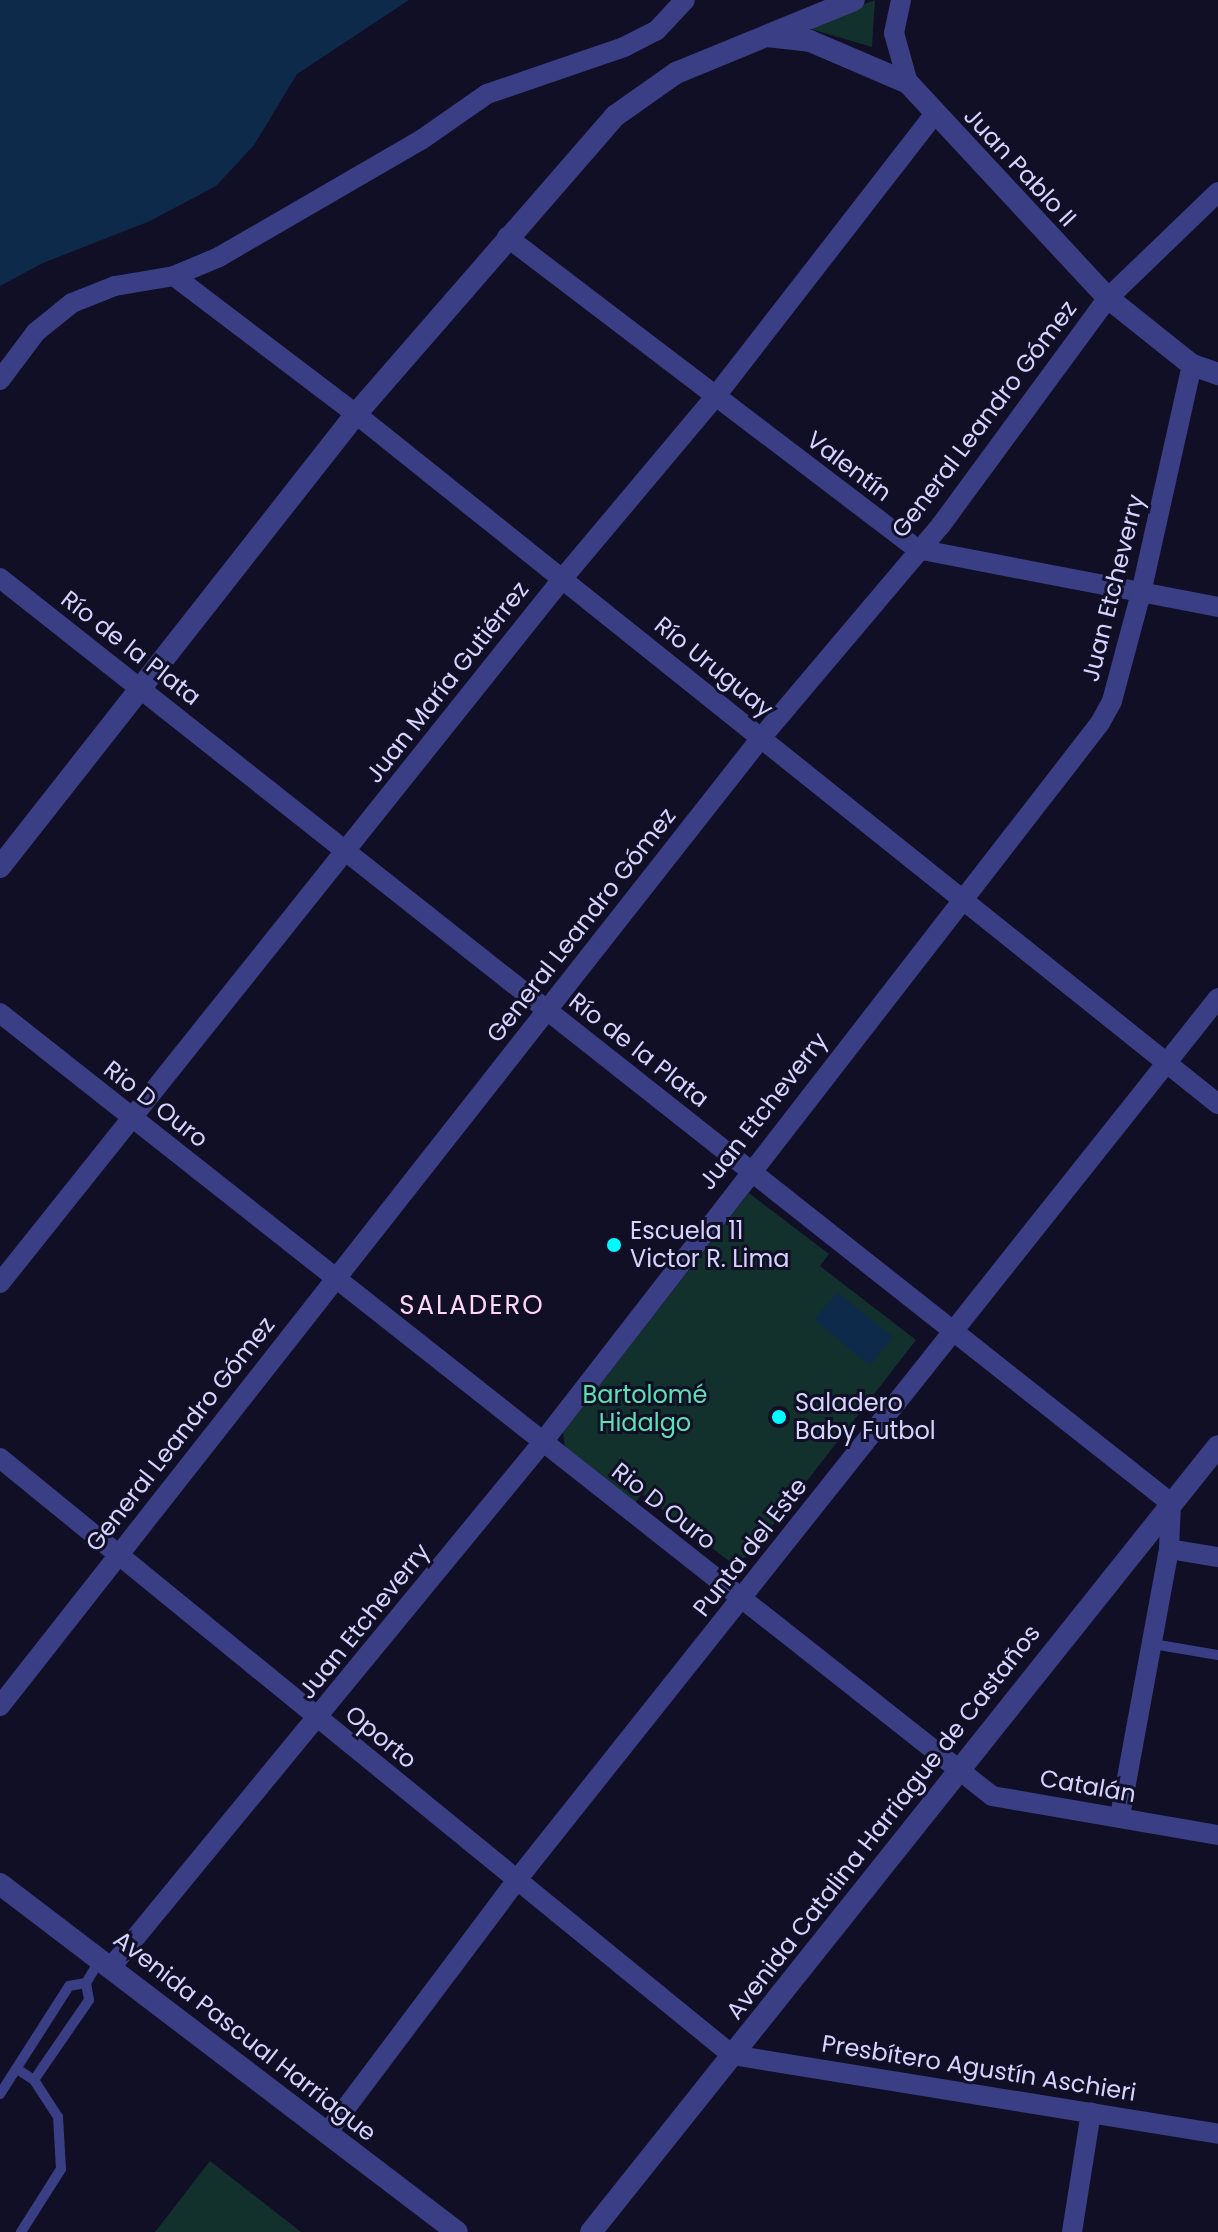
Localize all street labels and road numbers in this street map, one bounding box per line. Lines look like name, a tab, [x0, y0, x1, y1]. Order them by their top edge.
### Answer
street label: Juan Pablo II	[958, 102, 1082, 232]
street label: General Leandro Gómez	[885, 295, 1083, 543]
street label: Valentín	[801, 425, 897, 507]
street label: Juan Etcheverry	[1076, 492, 1150, 684]
street label: Juan María Gutiérrez	[359, 576, 535, 788]
street label: Río de la Plata	[55, 585, 207, 711]
street label: Río Uruguay	[649, 610, 779, 724]
street label: General Leandro Gómez	[481, 802, 681, 1048]
street label: Río de la Plata	[563, 987, 715, 1113]
street label: Juan Etcheverry	[693, 1027, 833, 1195]
street label: Rio D Ouro	[98, 1054, 214, 1154]
street label: General Leandro Gómez	[80, 1311, 280, 1557]
street label: Rio D Ouro	[606, 1456, 722, 1556]
street label: Punta del Este	[687, 1472, 813, 1622]
street label: Juan Etcheverry	[292, 1537, 436, 1705]
street label: Avenida Catalina Harriague de Castaños	[720, 1619, 1046, 2025]
street label: Oporto	[339, 1700, 423, 1774]
street label: Catalán	[1038, 1763, 1138, 1809]
street label: Avenida Pascual Harriague	[108, 1925, 382, 2147]
street label: Presbítero Agustín Aschieri	[820, 2029, 1138, 2107]

